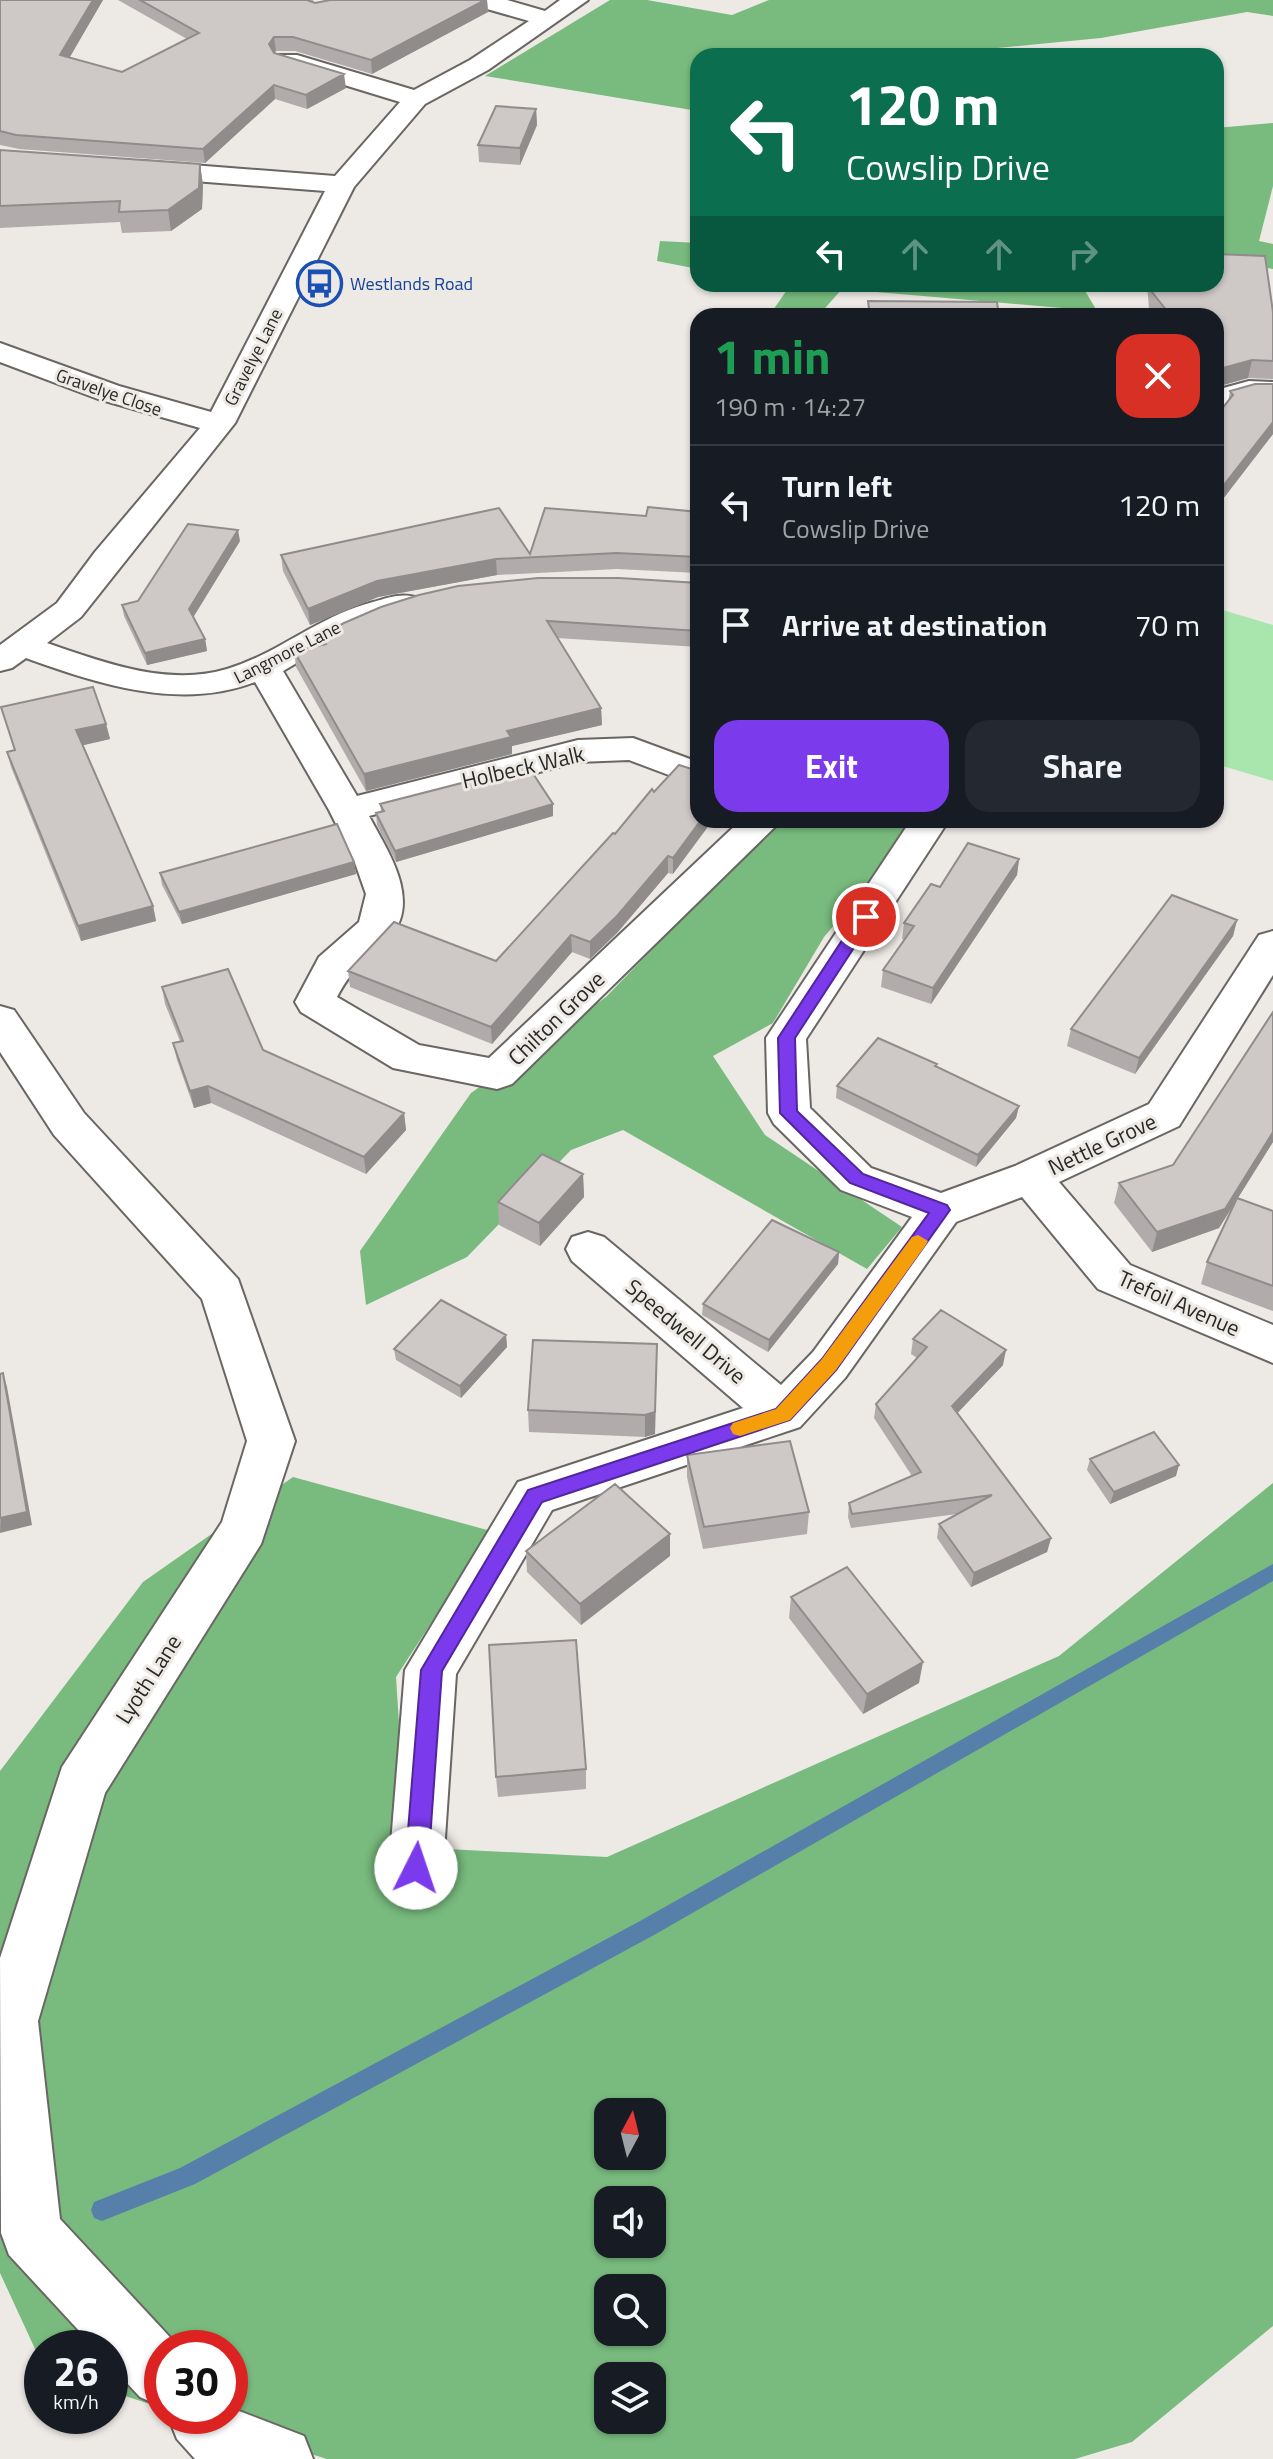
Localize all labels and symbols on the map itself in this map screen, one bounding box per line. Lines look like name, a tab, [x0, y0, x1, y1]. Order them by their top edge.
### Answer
bus stop icon: Westlands Road	[295, 259, 343, 307]
place label: Westlands Road	[350, 270, 473, 297]
street label: Gravelye Lane	[217, 304, 289, 410]
street label: Gravelye Close	[52, 361, 166, 423]
street label: Langmore Lane	[229, 614, 345, 690]
street label: Holbeck Walk	[458, 736, 588, 798]
pin	[832, 883, 900, 951]
street label: Chilton Grove	[500, 963, 612, 1073]
street label: Nettle Grove	[1042, 1104, 1162, 1184]
street label: Trefoil Avenue	[1112, 1261, 1246, 1345]
street label: Speedwell Drive	[618, 1270, 754, 1392]
street label: Lyoth Lane	[106, 1628, 190, 1730]
position arrow	[374, 1826, 458, 1910]
north arrow	[594, 2098, 666, 2170]
speed limit sign: 30	[144, 2330, 248, 2434]

